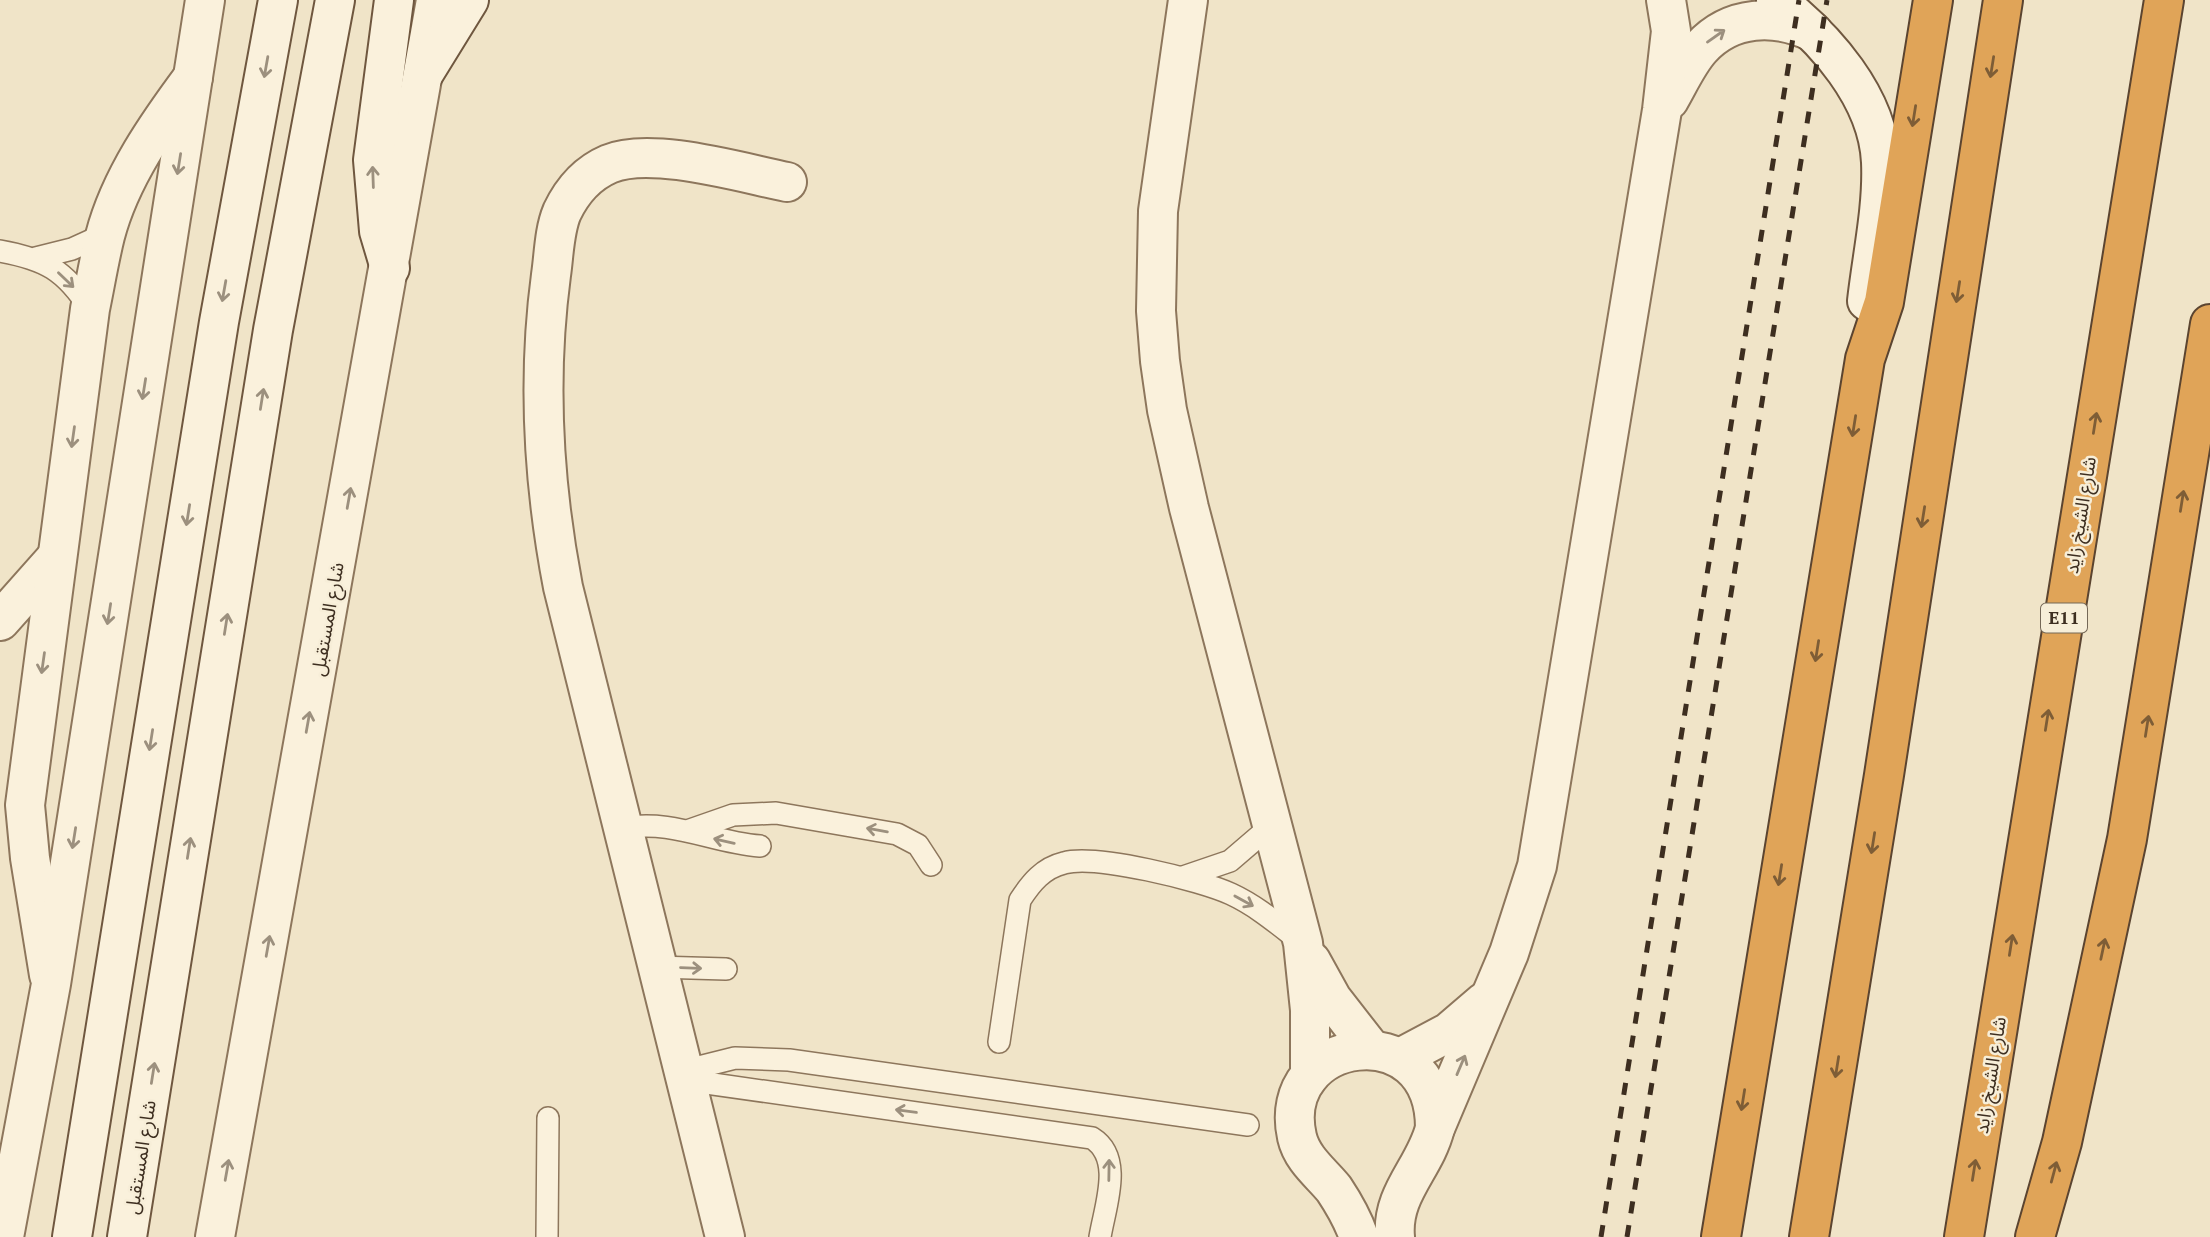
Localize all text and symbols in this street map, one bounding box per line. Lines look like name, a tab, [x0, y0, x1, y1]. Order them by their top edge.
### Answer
one-way arrow	[1706, 29, 1725, 43]
one-way arrow	[258, 55, 272, 78]
one-way arrow	[1985, 56, 1998, 78]
one-way arrow	[1907, 104, 1920, 127]
one-way arrow	[172, 152, 185, 175]
one-way arrow	[366, 166, 380, 189]
one-way arrow	[57, 271, 75, 288]
one-way arrow	[217, 279, 231, 302]
one-way arrow	[1951, 280, 1964, 303]
one-way arrow	[137, 377, 150, 400]
one-way arrow	[256, 388, 269, 411]
one-way arrow	[2089, 412, 2102, 435]
one-way arrow	[1847, 414, 1860, 437]
one-way arrow	[66, 426, 79, 448]
street label: شارع الشيخ زايد	[2058, 455, 2104, 576]
one-way arrow	[343, 487, 356, 510]
one-way arrow	[2176, 491, 2189, 513]
one-way arrow	[181, 503, 194, 526]
one-way arrow	[1916, 505, 1929, 528]
street label: شارع المستقبل	[304, 560, 351, 678]
one-way arrow	[102, 602, 115, 625]
road number: E11	[2041, 604, 2087, 632]
one-way arrow	[220, 613, 233, 636]
one-way arrow	[1810, 639, 1823, 662]
one-way arrow	[36, 651, 49, 674]
one-way arrow	[2041, 710, 2054, 732]
one-way arrow	[302, 711, 316, 734]
one-way arrow	[2141, 715, 2154, 738]
one-way arrow	[144, 728, 157, 751]
one-way arrow	[866, 823, 889, 836]
one-way arrow	[67, 827, 80, 849]
one-way arrow	[1866, 831, 1879, 853]
one-way arrow	[713, 834, 736, 847]
one-way arrow	[183, 837, 196, 860]
one-way arrow	[1773, 863, 1786, 886]
one-way arrow	[1234, 894, 1254, 908]
one-way arrow	[2005, 934, 2018, 957]
one-way arrow	[261, 935, 275, 958]
one-way arrow	[2096, 938, 2110, 961]
one-way arrow	[679, 961, 702, 975]
street label: شارع الشيخ زايد	[1968, 1015, 2014, 1136]
one-way arrow	[1455, 1055, 1468, 1077]
one-way arrow	[1830, 1055, 1843, 1078]
one-way arrow	[147, 1062, 160, 1085]
one-way arrow	[1736, 1088, 1749, 1111]
street label: شارع المستقبل	[118, 1098, 163, 1216]
one-way arrow	[895, 1105, 918, 1118]
one-way arrow	[1102, 1158, 1116, 1181]
one-way arrow	[221, 1159, 234, 1182]
one-way arrow	[1968, 1159, 1981, 1182]
one-way arrow	[2049, 1161, 2062, 1183]

